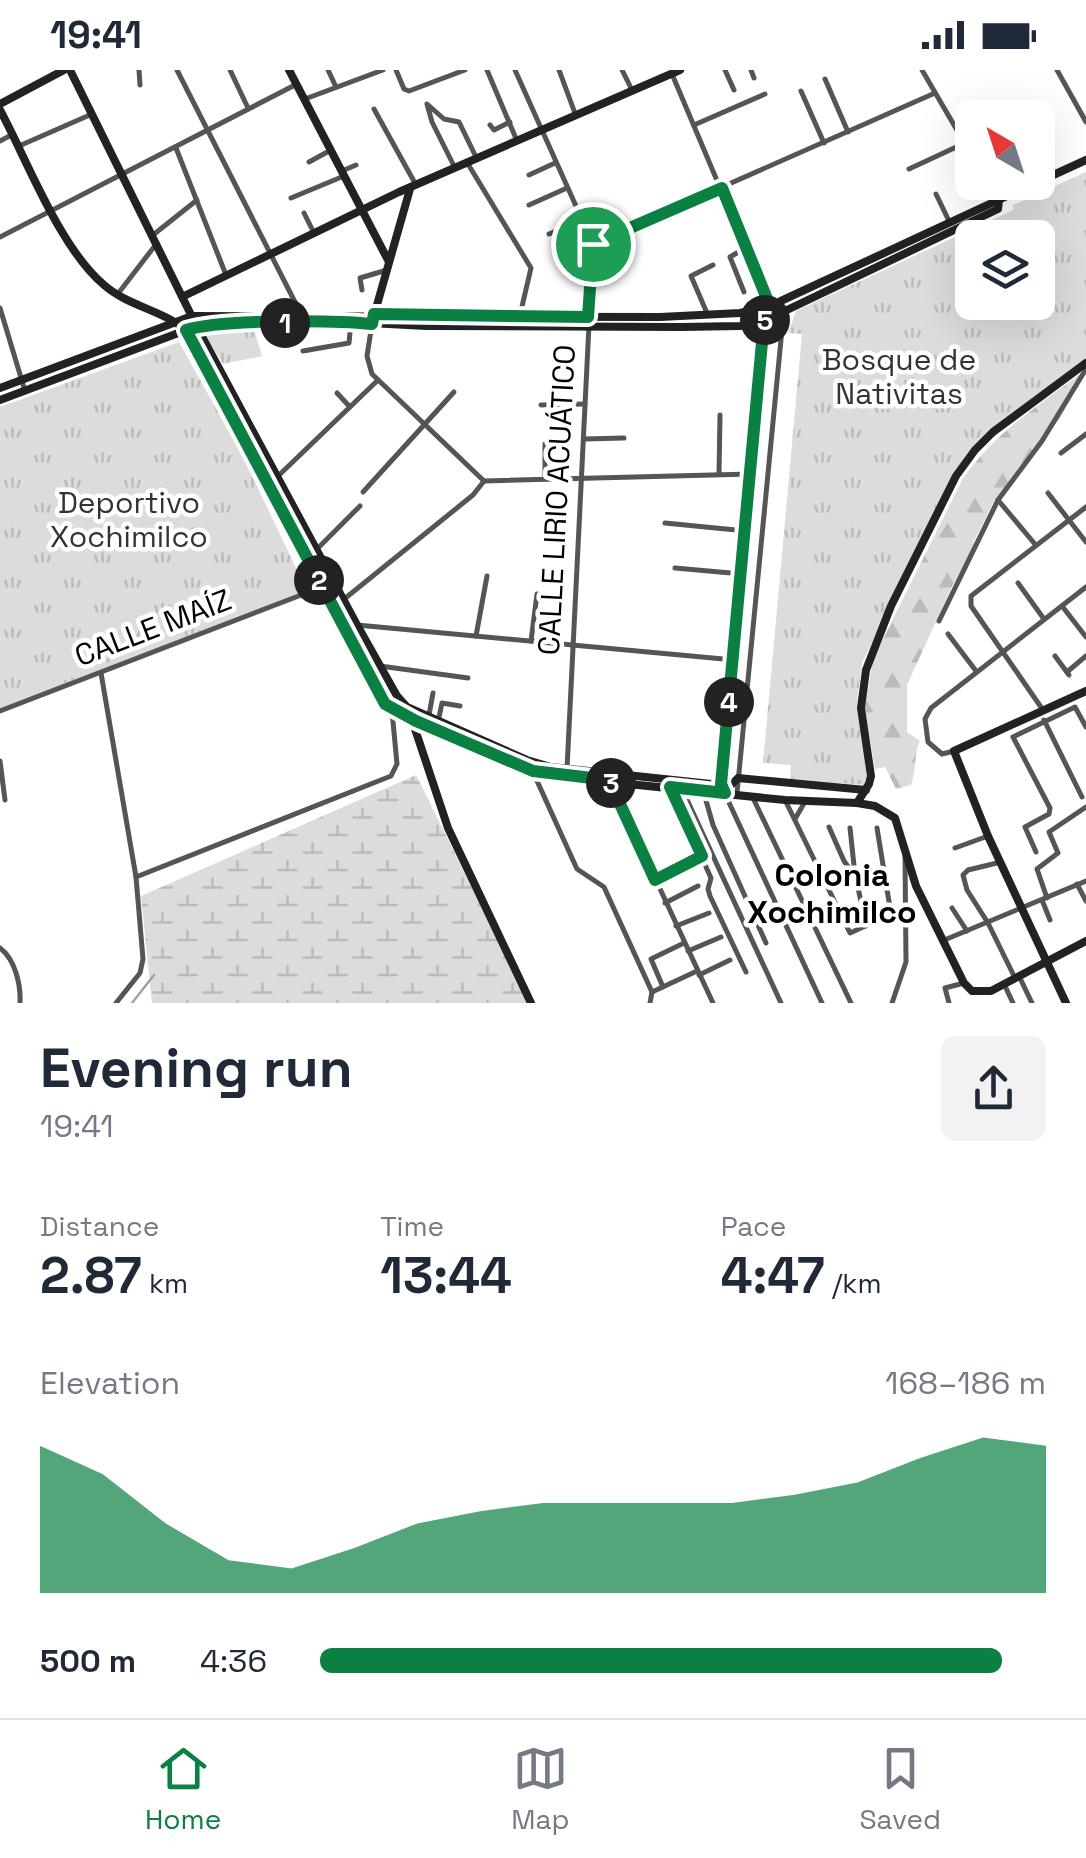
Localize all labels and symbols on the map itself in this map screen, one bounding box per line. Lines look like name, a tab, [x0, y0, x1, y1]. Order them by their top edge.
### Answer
north arrow	[955, 100, 1055, 200]
pin	[551, 202, 636, 287]
pin: 5	[740, 295, 790, 345]
pin: 1	[260, 298, 310, 348]
park label: Bosque de Nativitas	[822, 340, 976, 413]
street label: CALLE LIRIO ACUÁTICO	[529, 344, 584, 656]
park label: Deportivo Xochimilco	[50, 483, 208, 556]
pin: 2	[294, 555, 344, 605]
street label: CALLE MAÍZ	[69, 580, 237, 675]
pin: 4	[704, 677, 754, 727]
pin: 3	[586, 758, 636, 808]
district label: Colonia Xochimilco	[747, 855, 917, 932]

